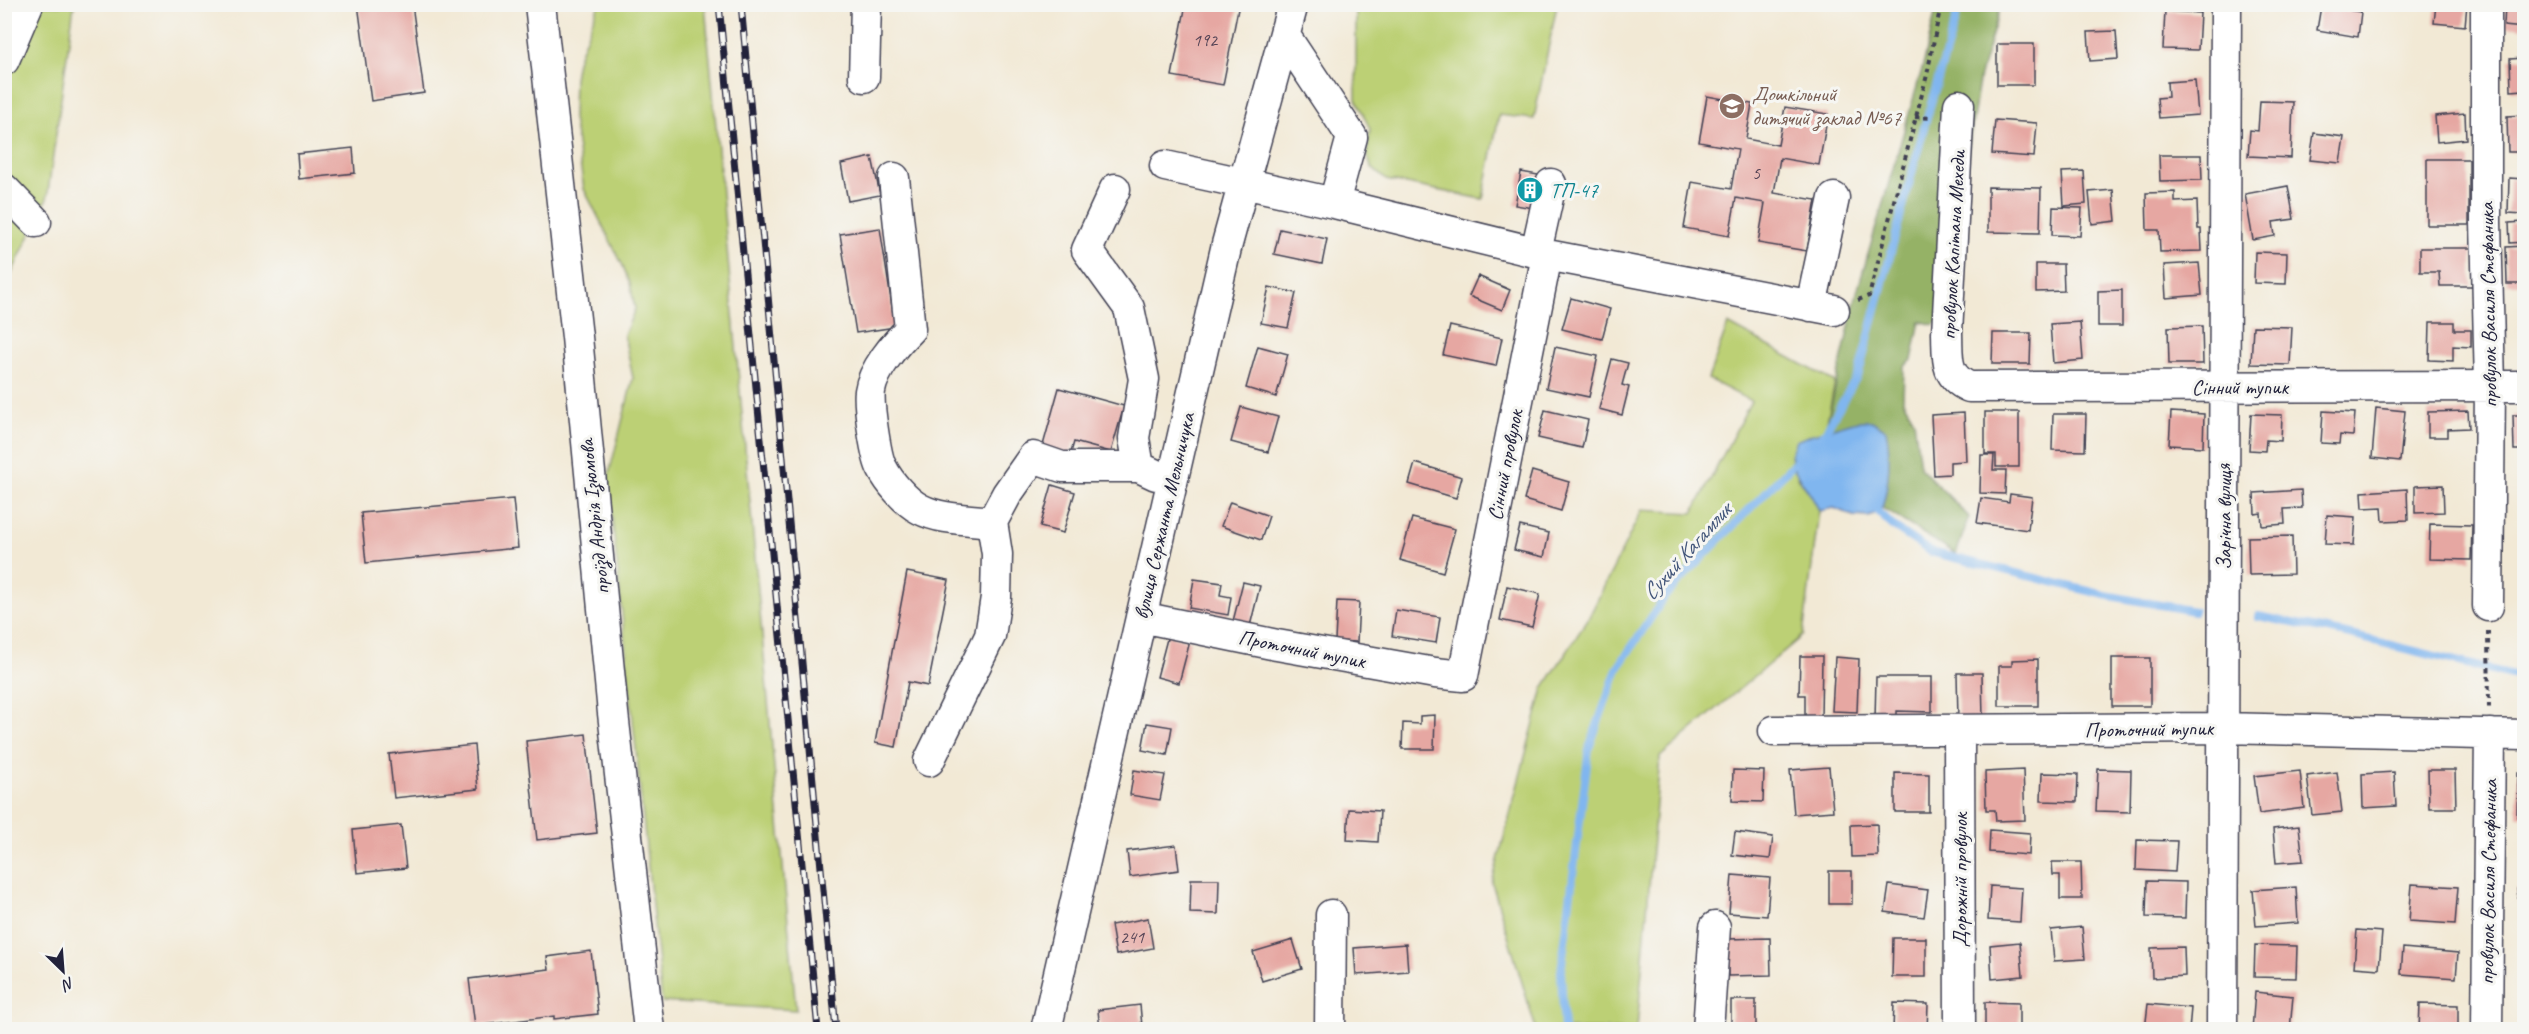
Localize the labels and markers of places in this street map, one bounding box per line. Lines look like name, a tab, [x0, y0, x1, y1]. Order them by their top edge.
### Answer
place label: Дошкільний дитячий заклад №67	[1752, 81, 1903, 132]
school or university icon: Дошкільний дитячий заклад №67	[1717, 91, 1747, 121]
building icon: ТП-47	[1515, 175, 1545, 205]
place label: ТП-47	[1550, 177, 1600, 203]

